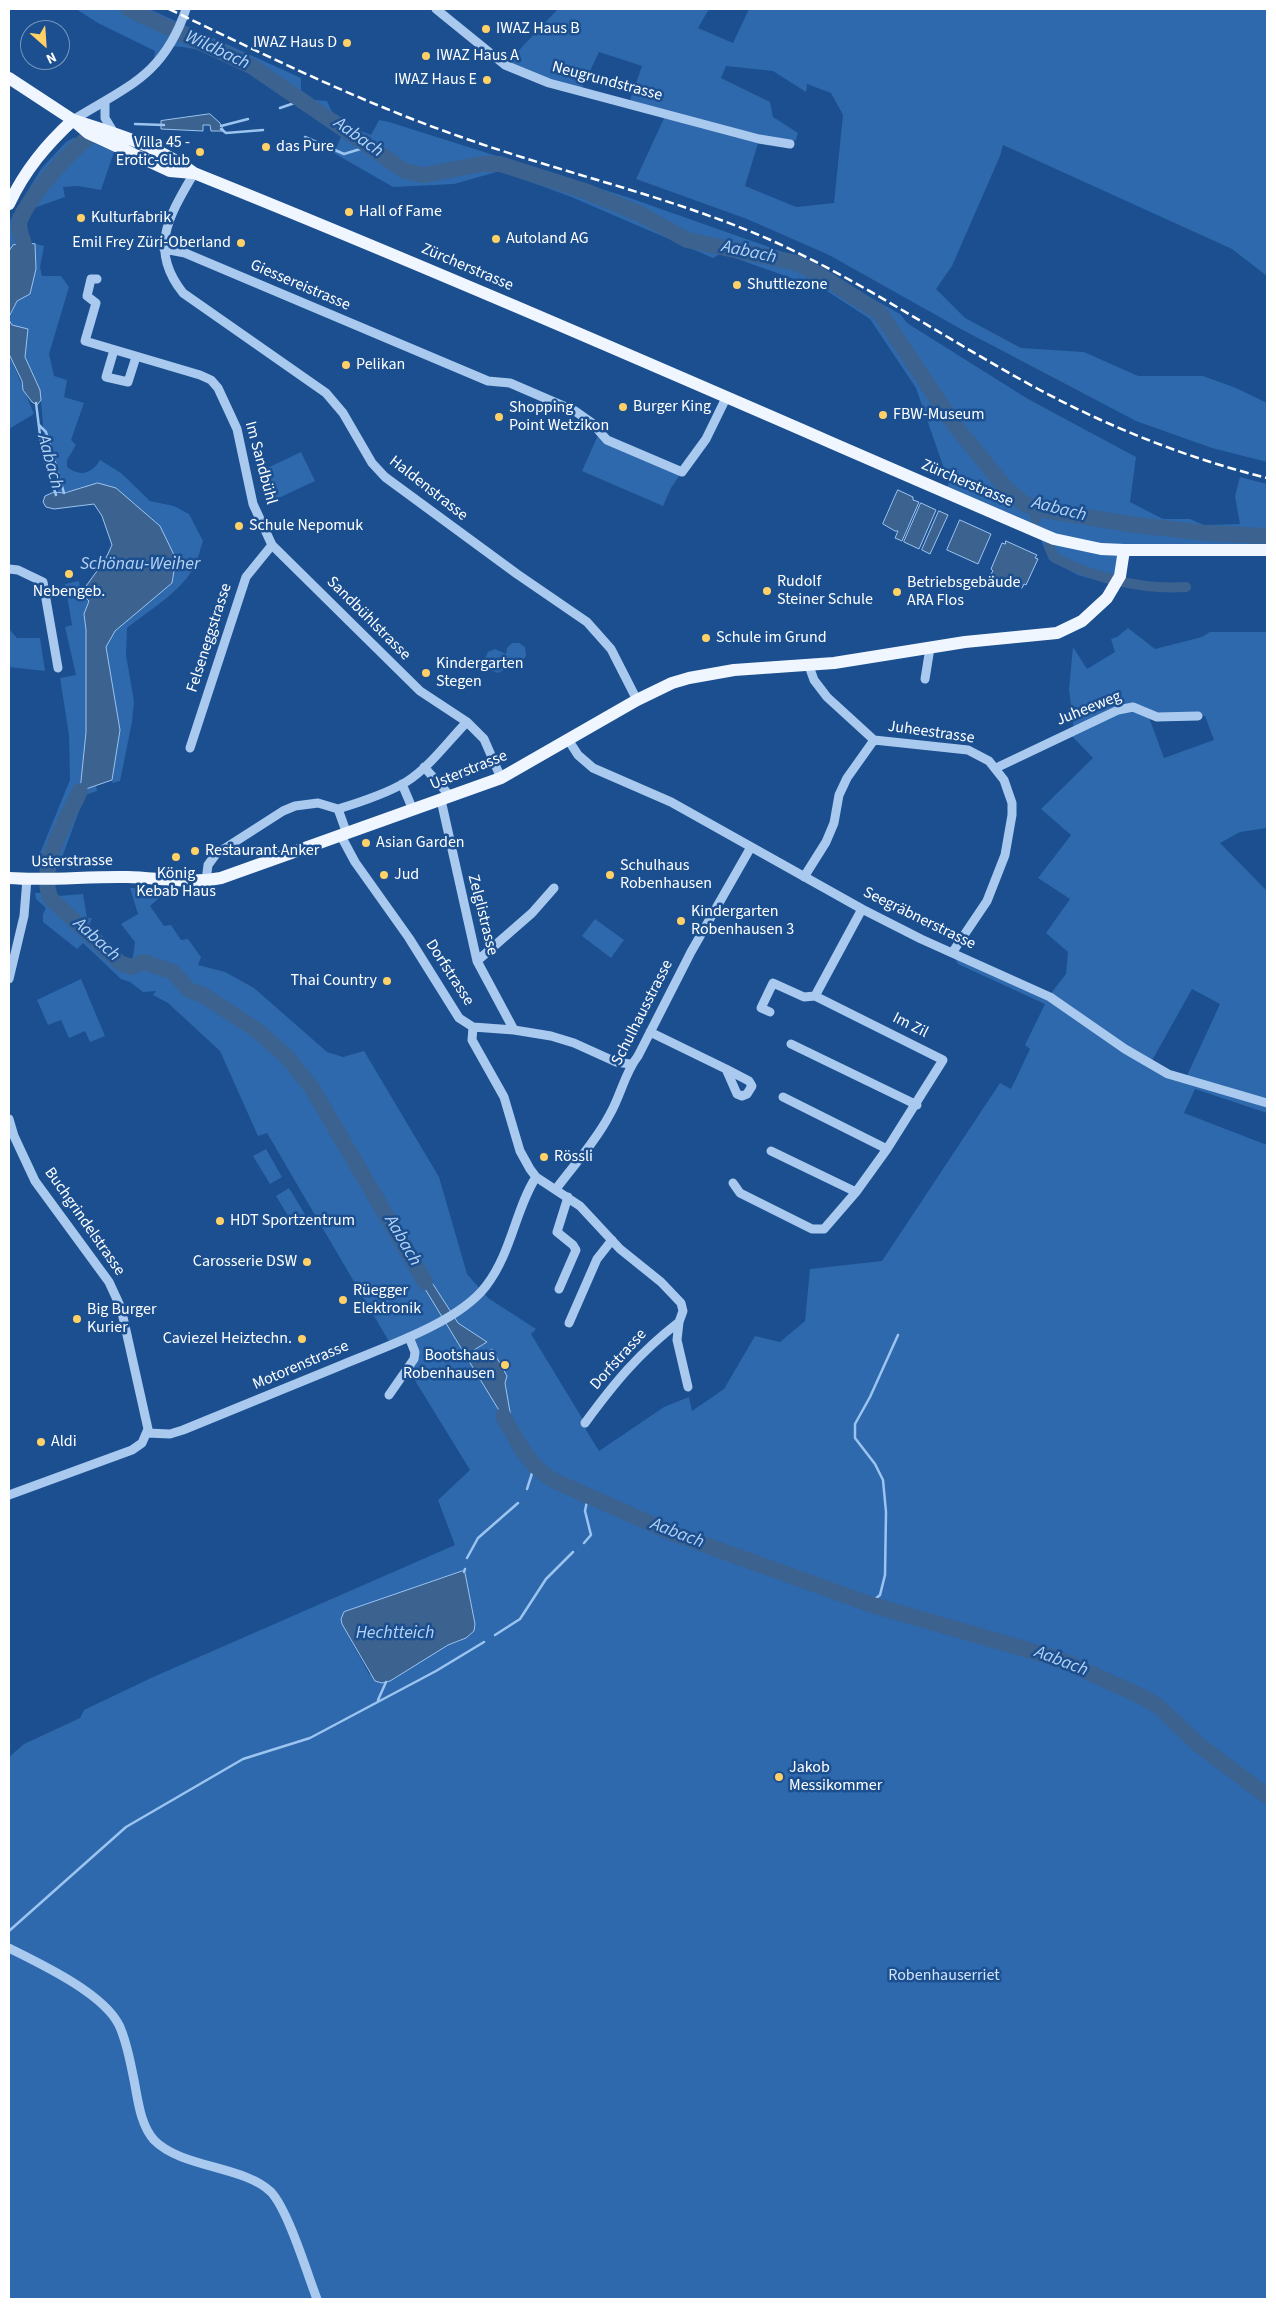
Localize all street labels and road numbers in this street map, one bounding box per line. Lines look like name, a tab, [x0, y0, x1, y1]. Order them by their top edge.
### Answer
street label: Neugrundstrasse	[550, 58, 664, 106]
street label: Zürcherstrasse	[418, 240, 516, 296]
street label: Giessereistrasse	[247, 256, 353, 316]
street label: Im Sandbühl	[240, 419, 280, 507]
street label: Haldenstrasse	[385, 452, 471, 526]
street label: Zürcherstrasse	[918, 456, 1016, 512]
street label: Sandbühlstrasse	[322, 573, 414, 665]
street label: Felseneggstrasse	[183, 581, 237, 695]
street label: Juheeweg	[1054, 687, 1124, 731]
street label: Juheestrasse	[886, 717, 976, 749]
street label: Usterstrasse	[428, 747, 510, 795]
street label: Usterstrasse	[31, 852, 113, 872]
street label: Zelglistrasse	[463, 873, 501, 957]
street label: Seegräbnerstrasse	[860, 883, 978, 955]
street label: Dorfstrasse	[421, 936, 477, 1010]
street label: Schulhausstrasse	[608, 957, 678, 1069]
street label: Im Zil	[889, 1009, 931, 1043]
street label: Buchgrindelstrasse	[40, 1164, 128, 1280]
street label: Dorfstrasse	[587, 1326, 651, 1394]
street label: Motorenstrasse	[250, 1337, 352, 1395]

